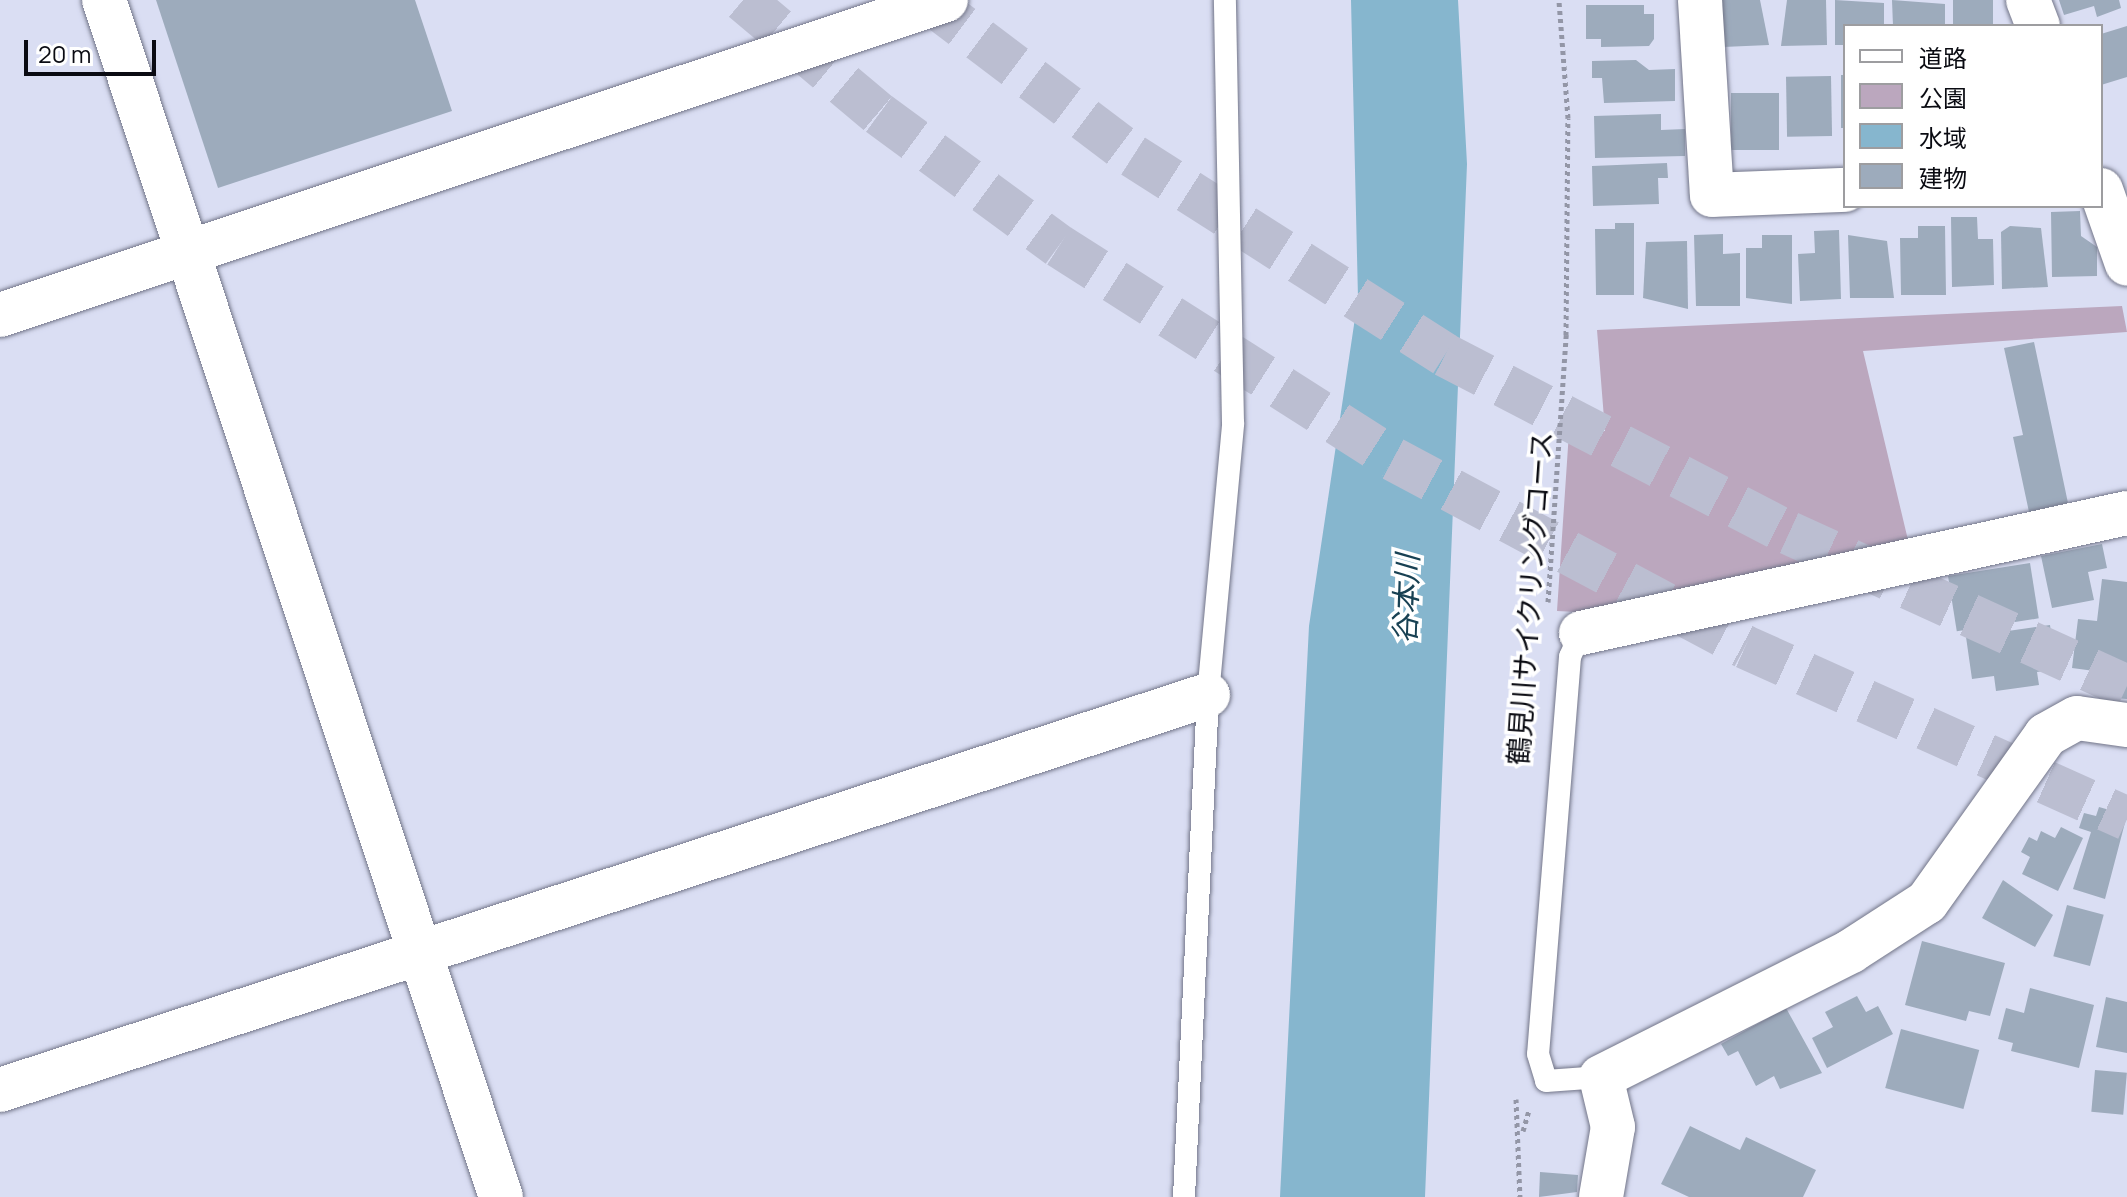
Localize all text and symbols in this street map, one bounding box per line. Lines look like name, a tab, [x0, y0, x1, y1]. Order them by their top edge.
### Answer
scale bar	[28, 24, 160, 74]
legend	[1843, 24, 2103, 208]
text: 20 m	[38, 37, 91, 70]
text: 道路	[1919, 41, 1967, 74]
text: 公園	[1919, 81, 1967, 114]
text: 水域	[1919, 121, 1967, 154]
text: 建物	[1919, 161, 1967, 194]
street label: 鶴見川サイクリングコース	[1501, 429, 1557, 767]
water label: 谷本川	[1386, 553, 1426, 645]

